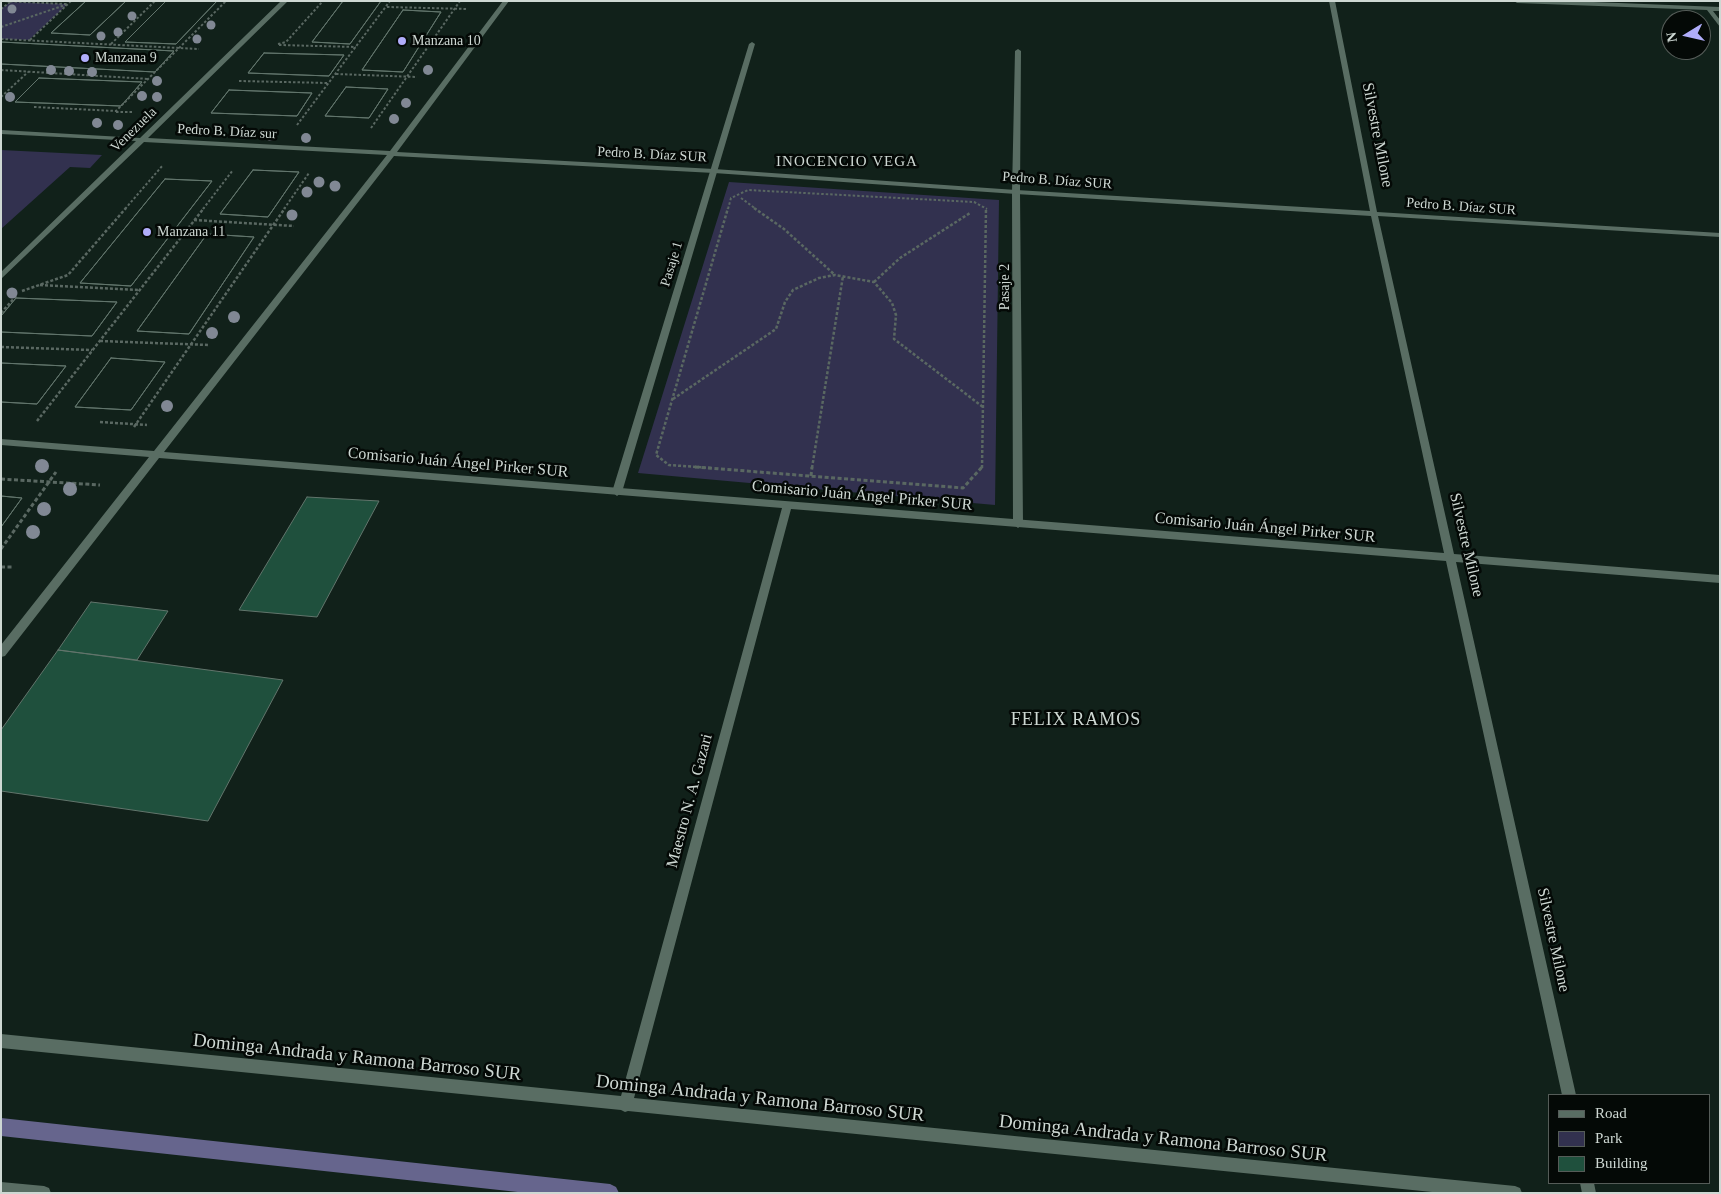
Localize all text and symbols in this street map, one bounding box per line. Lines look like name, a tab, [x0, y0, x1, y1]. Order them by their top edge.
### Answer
north arrow	[1661, 10, 1711, 60]
text: N	[1663, 31, 1680, 43]
place label: Manzana 10	[412, 33, 481, 49]
marker: Manzana 10	[396, 35, 408, 47]
place label: Manzana 9	[95, 50, 157, 66]
marker: Manzana 9	[79, 52, 91, 64]
street label: Silvestre Milone	[1357, 81, 1397, 189]
street label: Venezuela	[107, 104, 161, 156]
street label: Pedro B. Díaz sur	[177, 121, 277, 143]
street label: Pedro B. Díaz SUR	[597, 144, 707, 166]
district label: INOCENCIO VEGA	[774, 153, 920, 171]
street label: Pedro B. Díaz SUR	[1002, 169, 1112, 193]
street label: Pedro B. Díaz SUR	[1406, 195, 1516, 219]
place label: Manzana 11	[157, 224, 225, 240]
marker: Manzana 11	[141, 226, 153, 238]
street label: Pasaje 1	[657, 239, 687, 289]
street label: Pasaje 2	[997, 264, 1013, 310]
street label: Comisario Juán Ángel Pirker SUR	[347, 444, 569, 482]
street label: Comisario Juán Ángel Pirker SUR	[751, 477, 973, 515]
street label: Silvestre Milone	[1445, 491, 1487, 599]
street label: Comisario Juán Ángel Pirker SUR	[1154, 509, 1376, 547]
district label: FELIX RAMOS	[1009, 709, 1143, 731]
street label: Maestro N. A. Gazari	[663, 732, 717, 870]
street label: Silvestre Milone	[1533, 886, 1573, 994]
street label: Dominga Andrada y Ramona Barroso SUR	[192, 1029, 522, 1087]
street label: Dominga Andrada y Ramona Barroso SUR	[595, 1070, 925, 1128]
legend	[1548, 1094, 1711, 1184]
text: Road	[1595, 1105, 1627, 1121]
street label: Dominga Andrada y Ramona Barroso SUR	[998, 1110, 1328, 1168]
text: Park	[1595, 1130, 1623, 1146]
text: Building	[1595, 1155, 1648, 1171]

